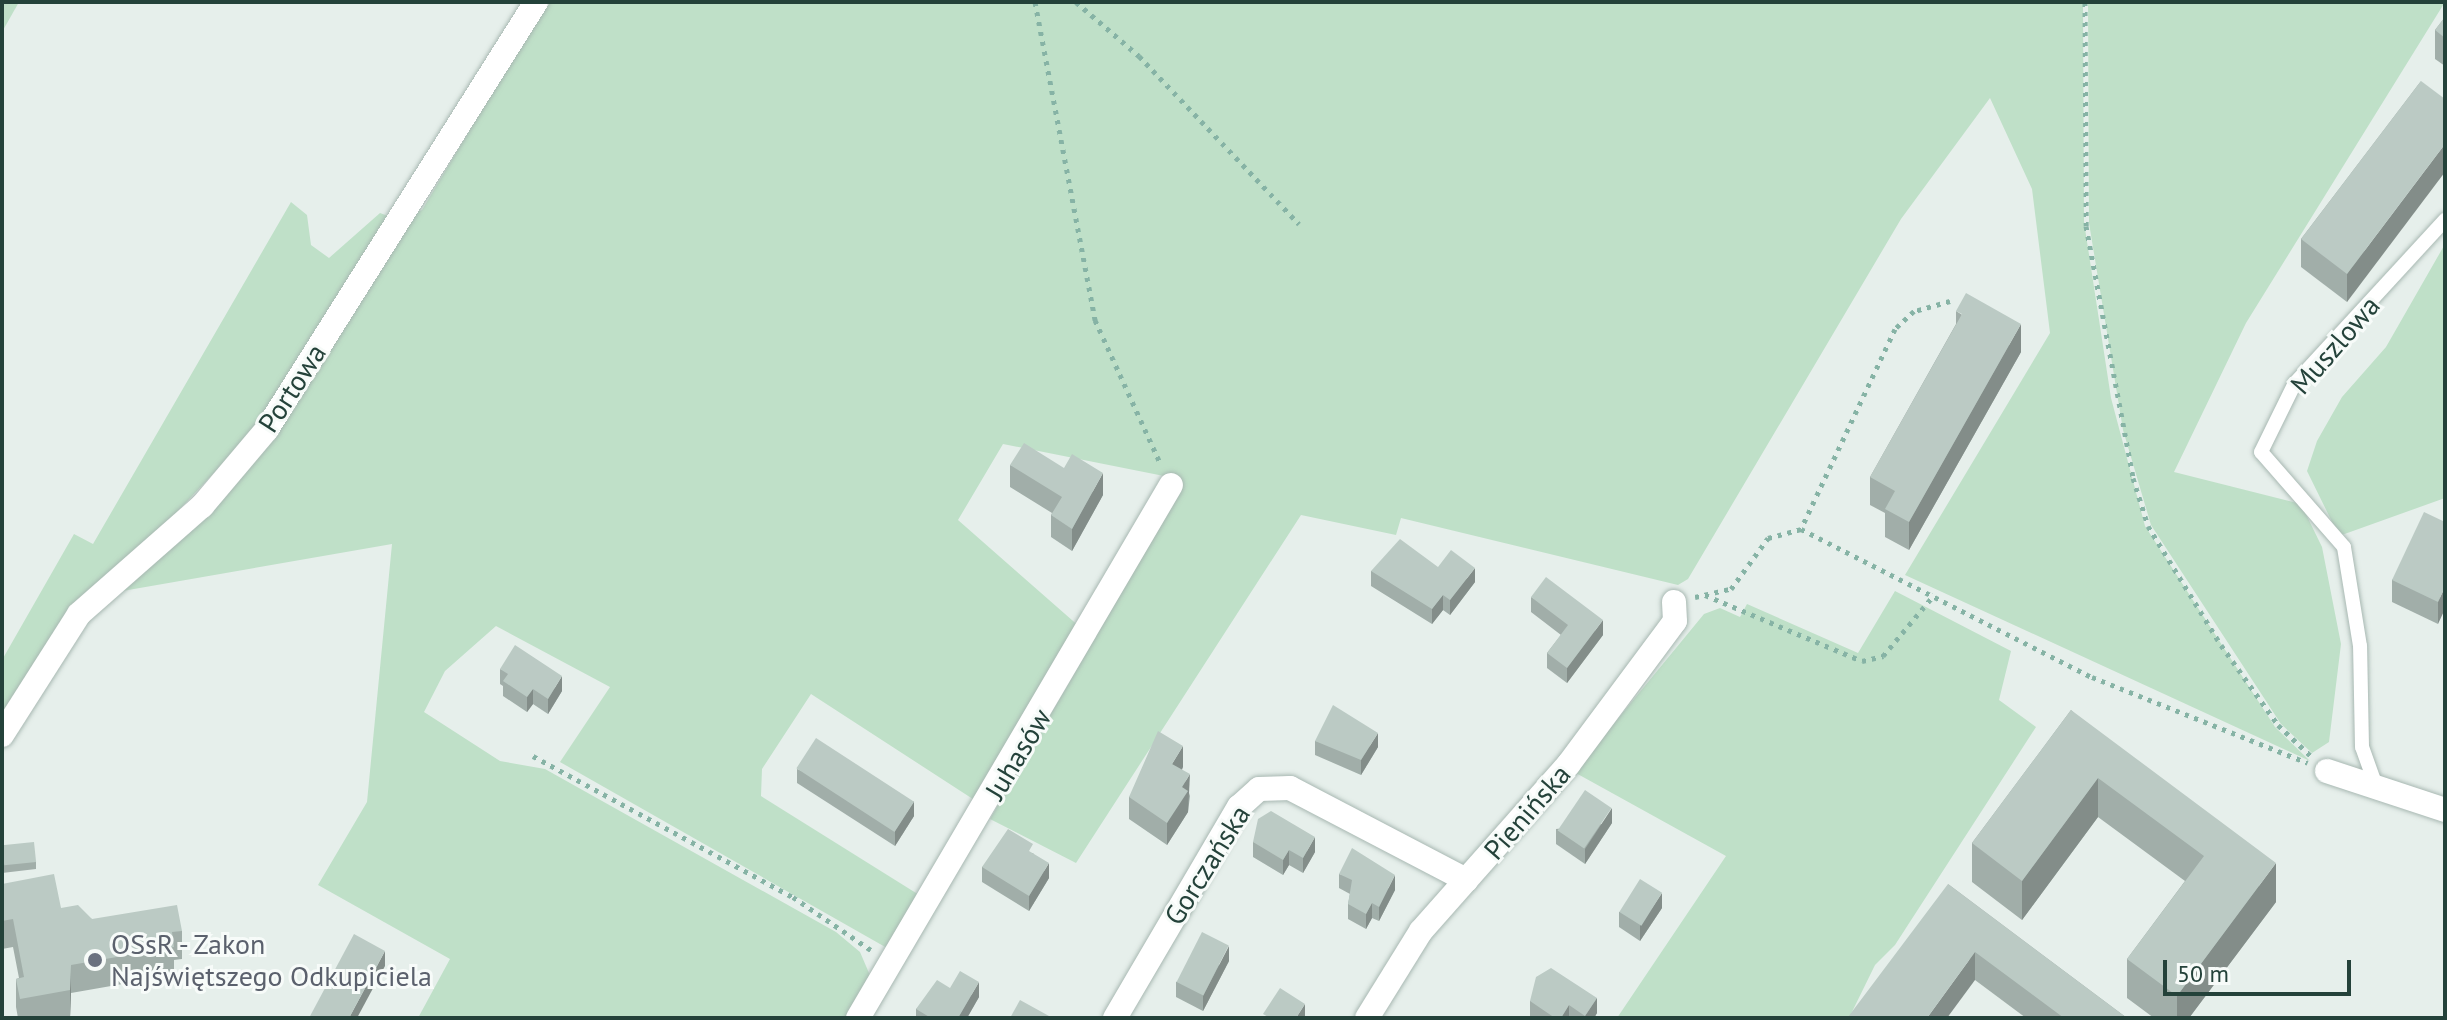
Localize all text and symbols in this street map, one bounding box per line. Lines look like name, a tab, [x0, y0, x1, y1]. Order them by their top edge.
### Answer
street label: Muszlowa	[2283, 289, 2387, 401]
street label: Portowa	[251, 338, 333, 438]
street label: Juhasów	[978, 703, 1058, 805]
street label: Pienińska	[1477, 758, 1577, 866]
street label: Gorczańska	[1157, 799, 1257, 931]
place label: OSsR - Zakon Najświętszego Odkupiciela	[111, 927, 432, 993]
scale bar	[2167, 944, 2355, 994]
marker: OSsR - Zakon Najświętszego Odkupiciela	[86, 951, 104, 969]
text: 50 m	[2177, 958, 2229, 989]

